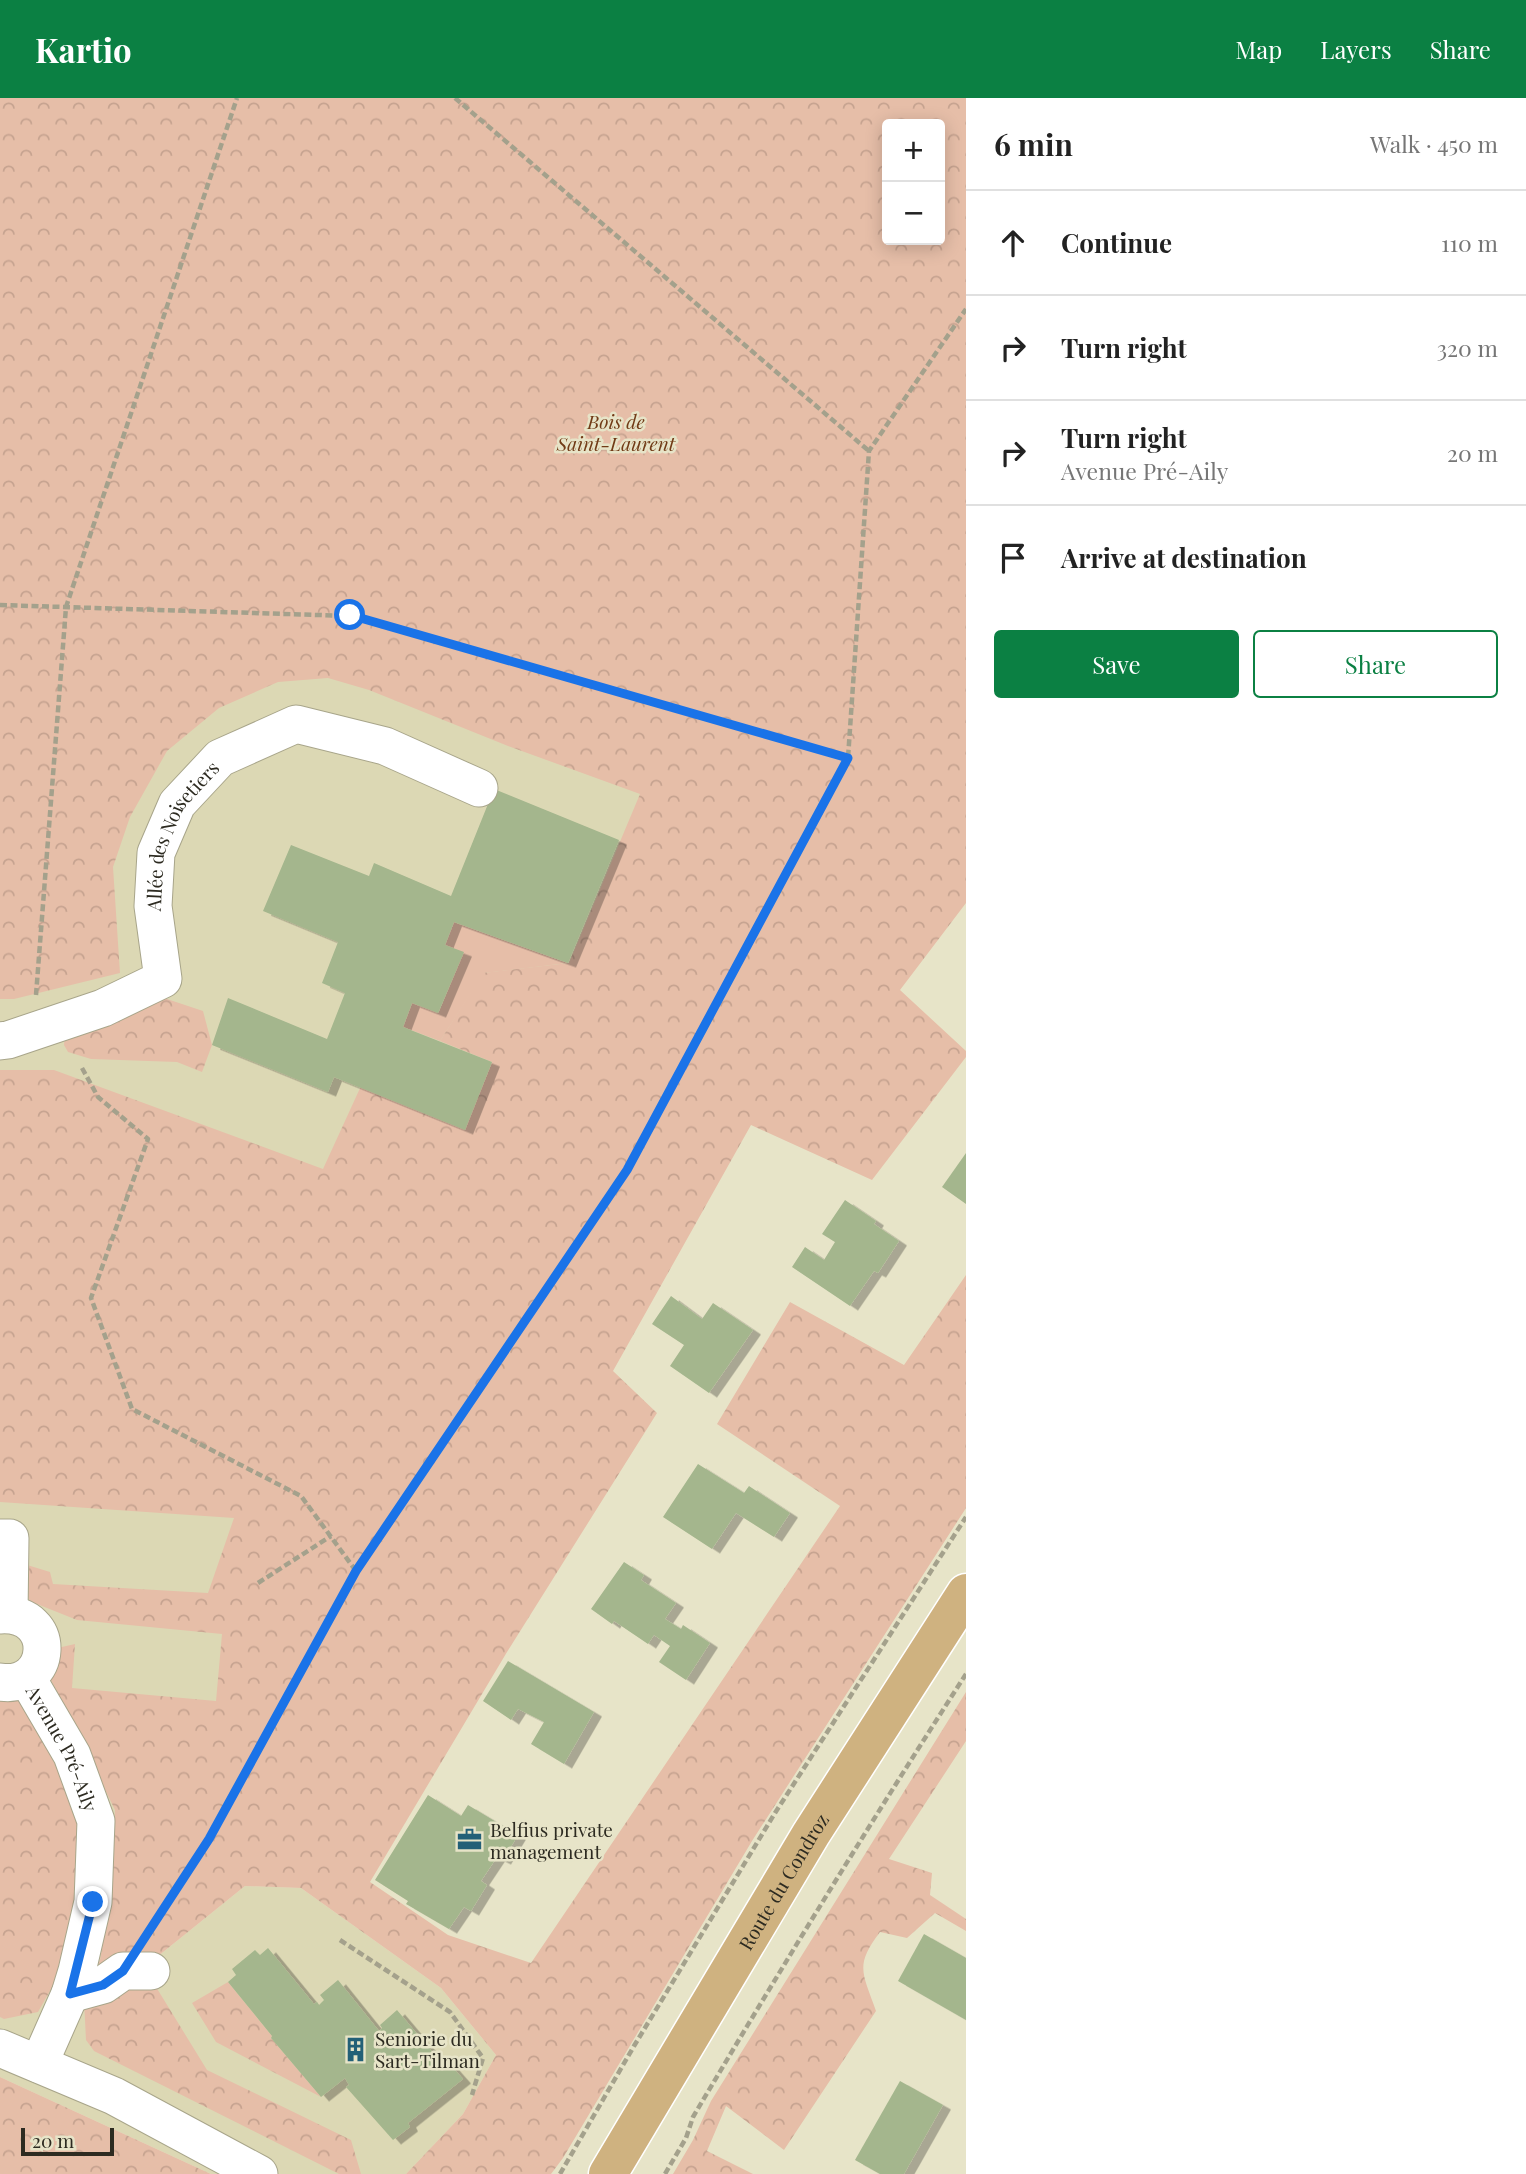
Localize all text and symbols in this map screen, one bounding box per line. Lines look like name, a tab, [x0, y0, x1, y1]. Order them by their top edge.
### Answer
text: Kartio	[35, 27, 132, 71]
text: Map	[1236, 33, 1282, 65]
text: Layers	[1320, 33, 1392, 65]
text: Share	[1430, 33, 1491, 65]
map controls	[882, 119, 945, 245]
button: +	[882, 119, 945, 182]
text: 6 min	[994, 124, 1073, 164]
text: Walk · 450 m	[1370, 128, 1498, 159]
button: −	[882, 182, 945, 245]
icon: ahead	[994, 224, 1032, 262]
text: Continue	[1061, 225, 1172, 260]
text: 110 m	[1441, 227, 1498, 258]
icon: right	[994, 329, 1032, 367]
text: Turn right	[1061, 330, 1187, 365]
text: 320 m	[1437, 332, 1498, 363]
park label: Bois de Saint-Laurent	[556, 408, 677, 456]
text: Turn right	[1061, 420, 1187, 455]
icon: right	[994, 434, 1032, 472]
text: 20 m	[1447, 437, 1498, 468]
text: Avenue Pré-Aily	[1061, 455, 1228, 486]
icon: arrive	[994, 539, 1032, 577]
text: Arrive at destination	[1061, 540, 1307, 575]
route start	[334, 599, 365, 630]
button: Save	[994, 630, 1239, 698]
button: Share	[1253, 630, 1498, 698]
street label: Allée des Noisetiers	[140, 755, 224, 913]
street label: Avenue Pré-Aily	[20, 1679, 105, 1815]
street label: Route du Condroz	[732, 1808, 834, 1954]
place label: Belfius private management	[490, 1816, 613, 1864]
office icon: Belfius private management	[456, 1826, 484, 1854]
route end	[77, 1886, 108, 1917]
place label: Seniorie du Sart-Tilman	[375, 2025, 481, 2073]
building icon: Seniorie du Sart-Tilman	[341, 2035, 369, 2063]
scale bar	[21, 2125, 114, 2157]
text: 20 m	[32, 2127, 74, 2153]

